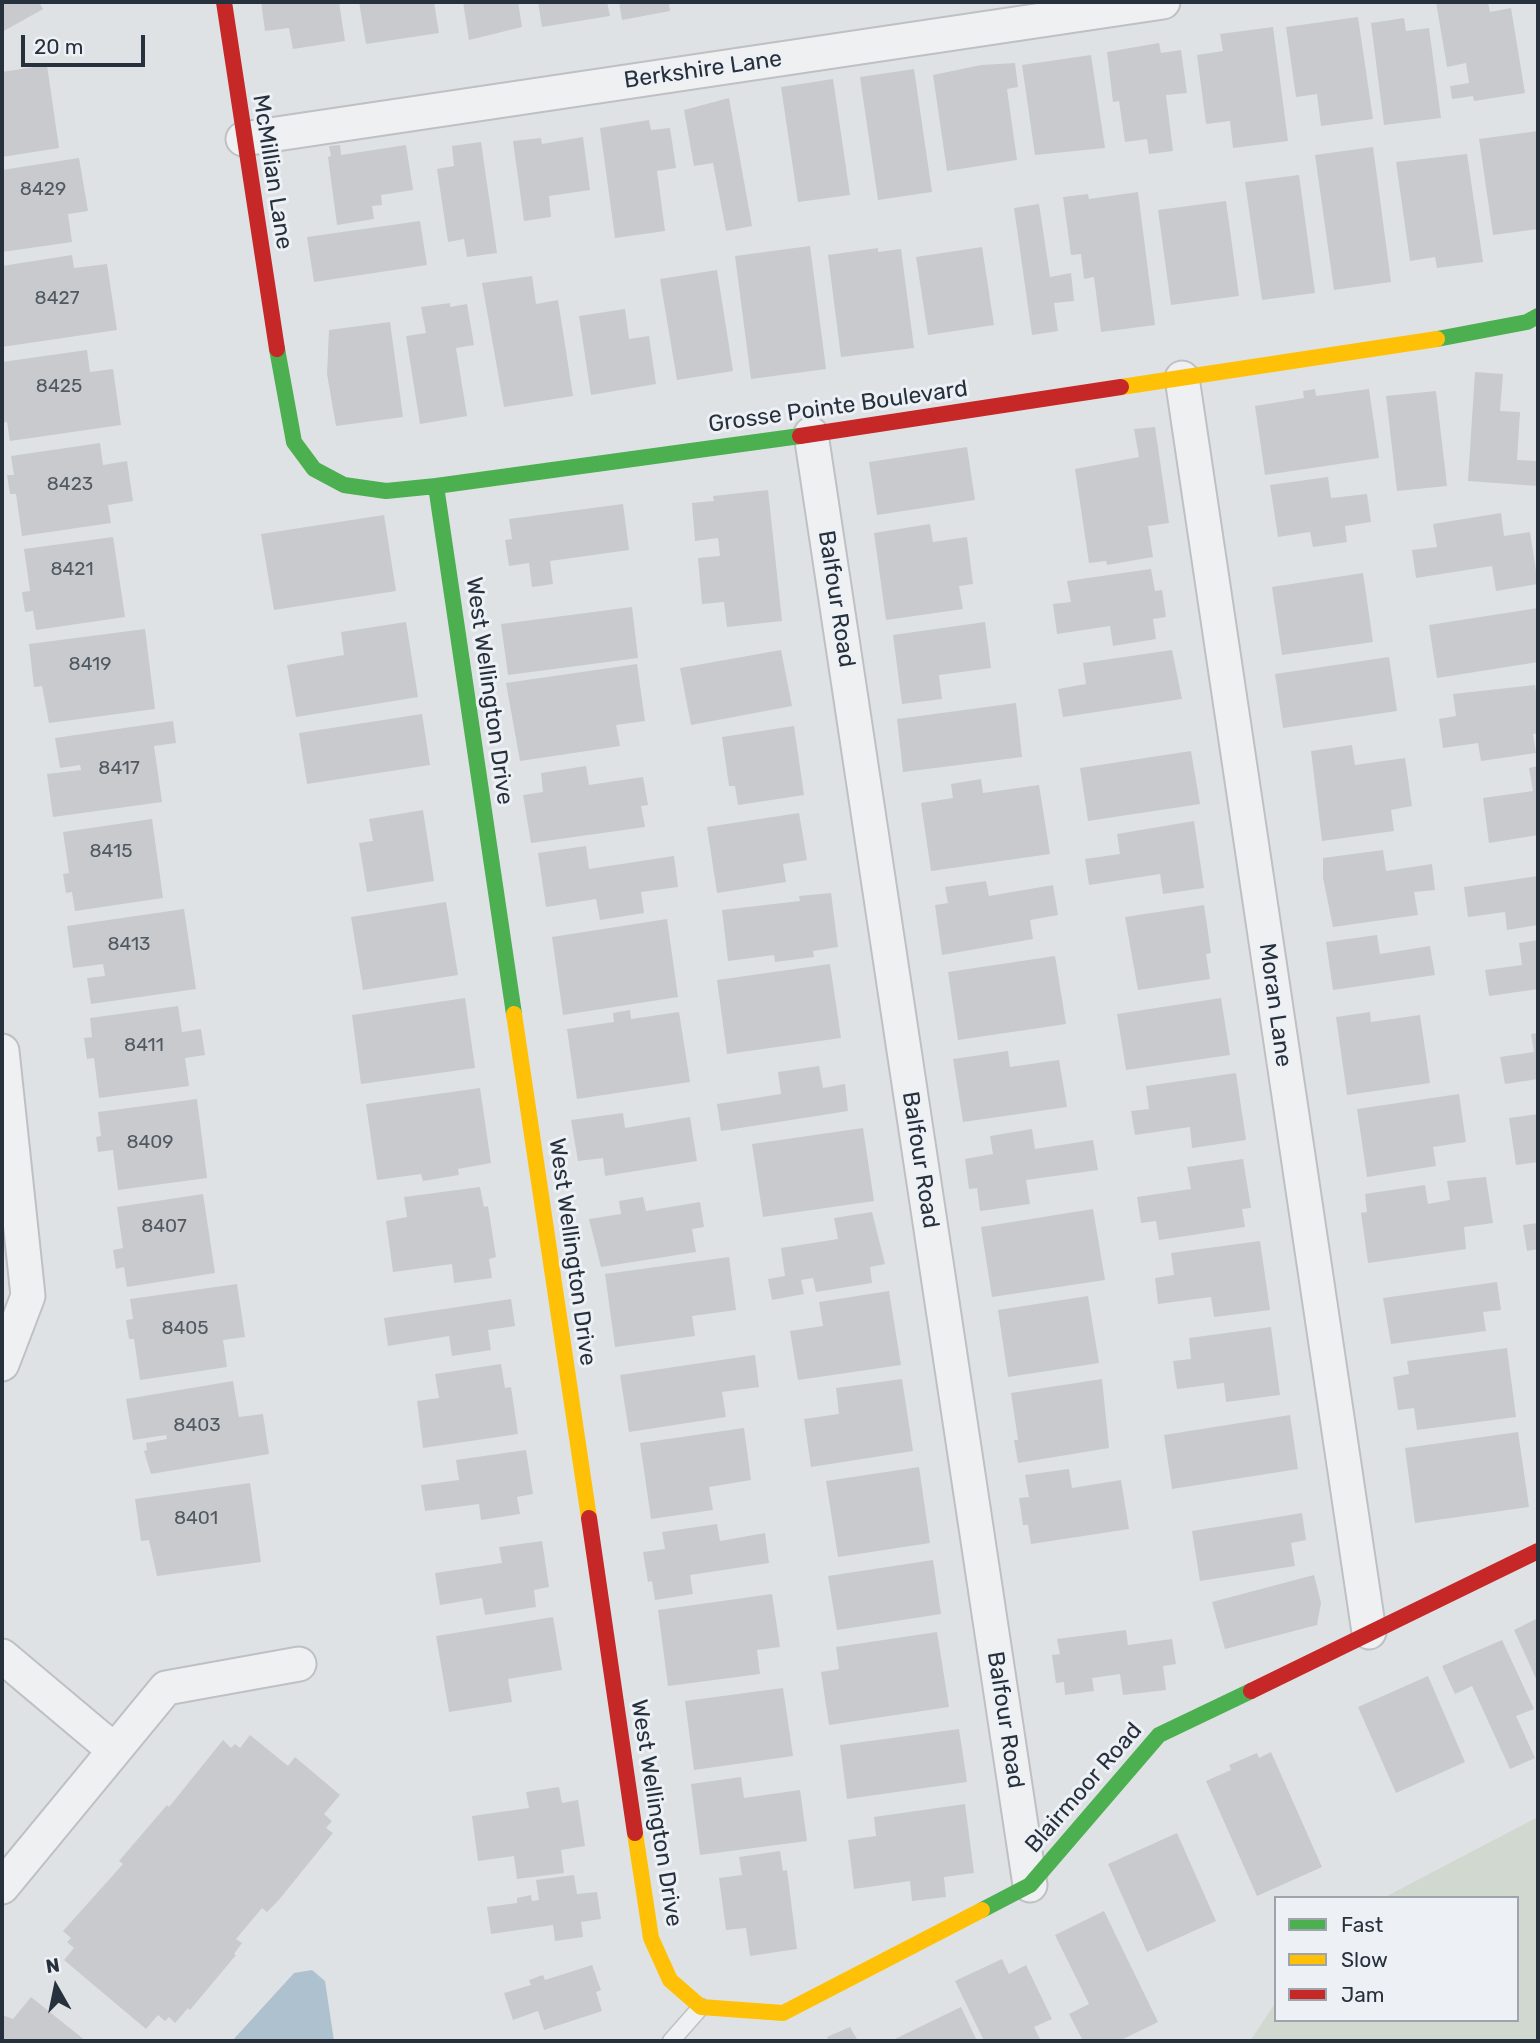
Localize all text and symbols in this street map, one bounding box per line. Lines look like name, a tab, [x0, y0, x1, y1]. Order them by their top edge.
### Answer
scale bar	[24, 21, 149, 65]
text: 20 m	[34, 34, 83, 59]
street label: Berkshire Lane	[622, 45, 784, 95]
street label: McMillian Lane	[246, 93, 298, 251]
house number: 8429	[20, 179, 66, 201]
house number: 8427	[35, 288, 79, 310]
street label: Grosse Pointe Boulevard	[707, 375, 969, 439]
house number: 8425	[36, 376, 82, 398]
house number: 8423	[47, 474, 93, 496]
street label: Balfour Road	[812, 529, 860, 669]
house number: 8421	[50, 559, 94, 581]
street label: West Wellington Drive	[459, 575, 519, 807]
house number: 8419	[69, 654, 111, 676]
house number: 8417	[98, 758, 140, 780]
house number: 8415	[90, 841, 132, 863]
house number: 8413	[107, 934, 151, 956]
street label: Moran Lane	[1253, 941, 1297, 1069]
house number: 8411	[124, 1035, 164, 1057]
street label: Balfour Road	[896, 1090, 944, 1230]
house number: 8409	[126, 1132, 174, 1154]
street label: West Wellington Drive	[542, 1136, 602, 1368]
house number: 8407	[141, 1216, 187, 1238]
house number: 8405	[161, 1318, 209, 1340]
house number: 8403	[173, 1415, 221, 1437]
house number: 8401	[174, 1508, 218, 1530]
street label: Balfour Road	[981, 1650, 1029, 1790]
street label: West Wellington Drive	[624, 1697, 688, 1929]
street label: Blairmoor Road	[1020, 1717, 1148, 1859]
legend	[1274, 1896, 1519, 2022]
text: Fast	[1341, 1912, 1383, 1937]
text: Slow	[1341, 1947, 1388, 1972]
north arrow	[21, 1952, 91, 2022]
text: N	[44, 1953, 61, 1978]
text: Jam	[1341, 1982, 1385, 2007]

